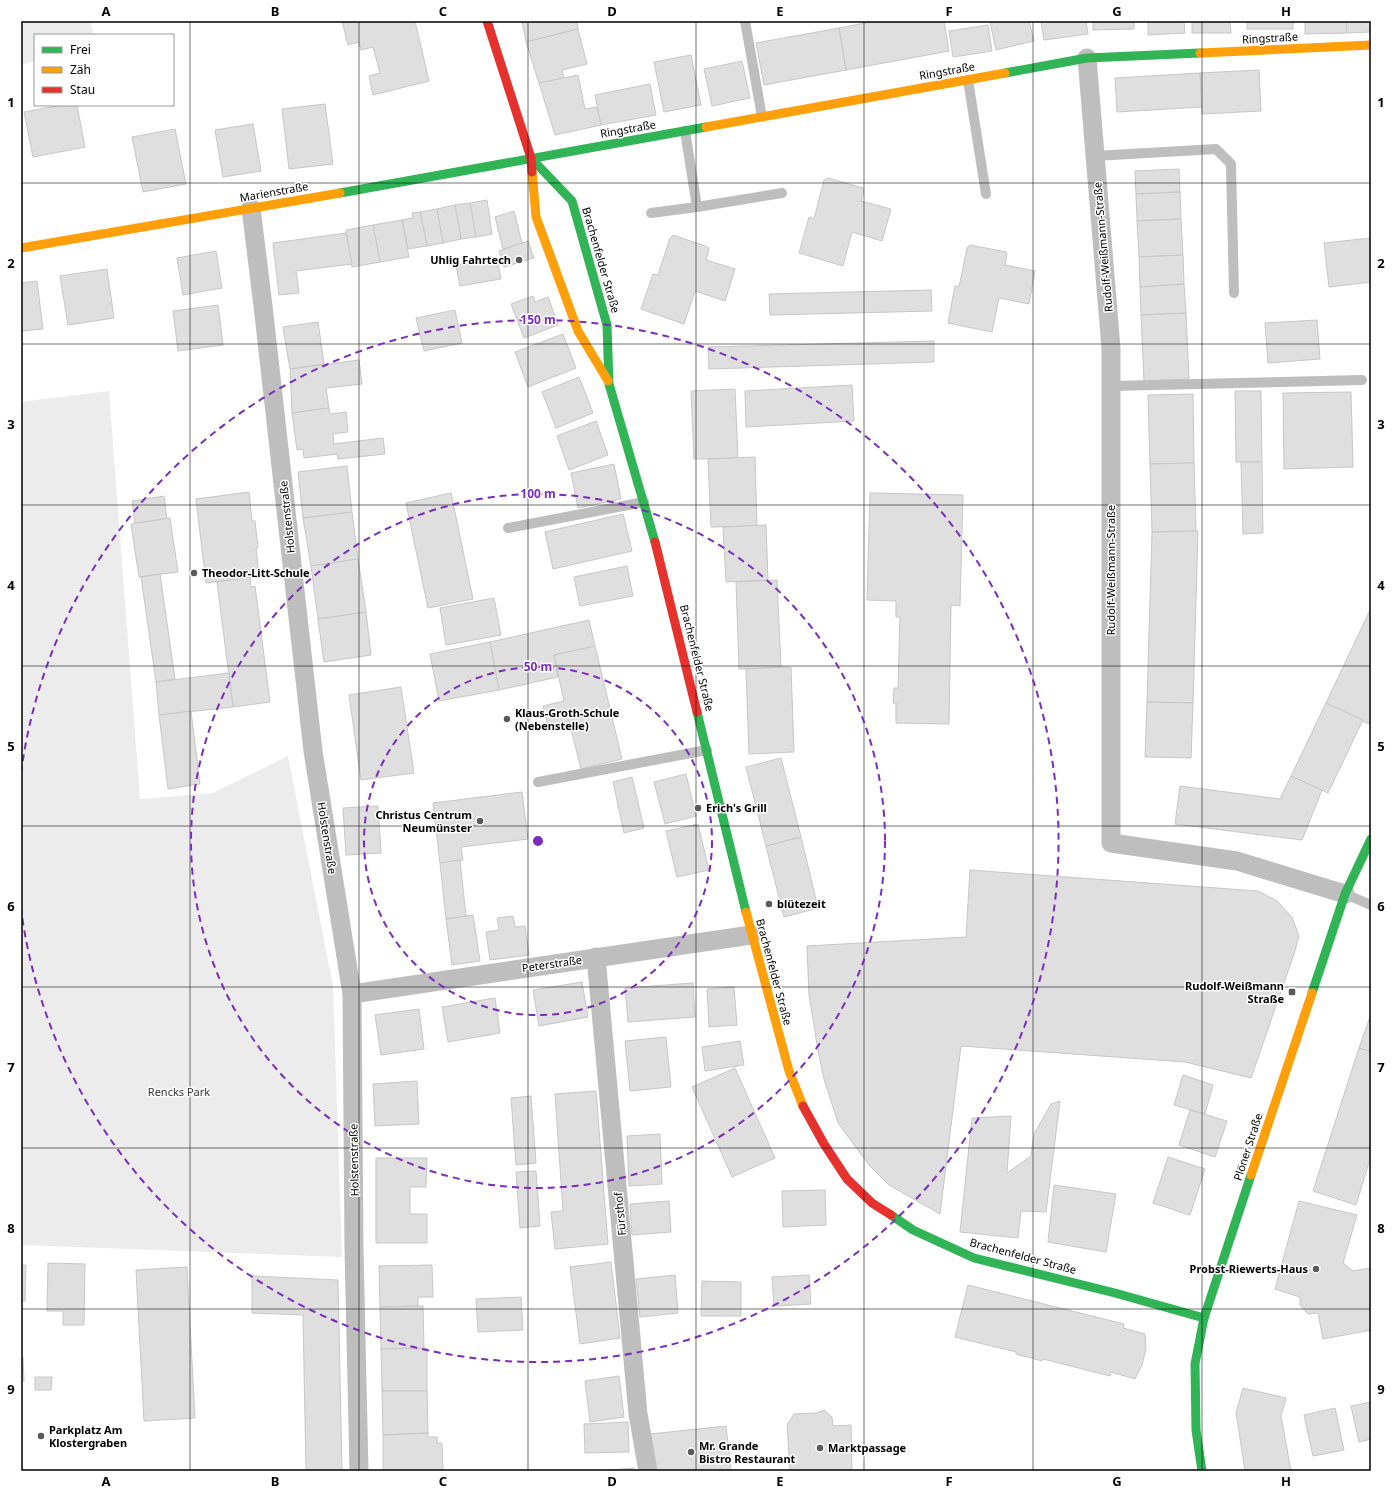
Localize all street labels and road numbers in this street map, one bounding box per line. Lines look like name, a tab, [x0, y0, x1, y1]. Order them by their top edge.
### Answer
street label: Ringstraße	[1242, 29, 1298, 46]
street label: Ringstraße	[918, 58, 976, 83]
street label: Ringstraße	[599, 116, 657, 141]
street label: Marienstraße	[238, 178, 309, 205]
street label: Rudolf-Weißmann-Straße	[1089, 181, 1116, 313]
street label: Brachenfelder Straße	[579, 205, 624, 315]
street label: Holstenstraße	[275, 480, 298, 554]
street label: Rudolf-Weißmann-Straße	[1103, 505, 1118, 635]
street label: Brachenfelder Straße	[677, 603, 718, 713]
street label: Holstenstraße	[314, 801, 341, 875]
street label: Brachenfelder Straße	[753, 917, 796, 1027]
street label: Peterstraße	[521, 952, 583, 975]
street label: Plöner Straße	[1230, 1111, 1266, 1183]
street label: Holstenstraße	[345, 1124, 362, 1197]
street label: Fürsthof	[610, 1191, 629, 1236]
street label: Brachenfelder Straße	[968, 1234, 1078, 1277]

